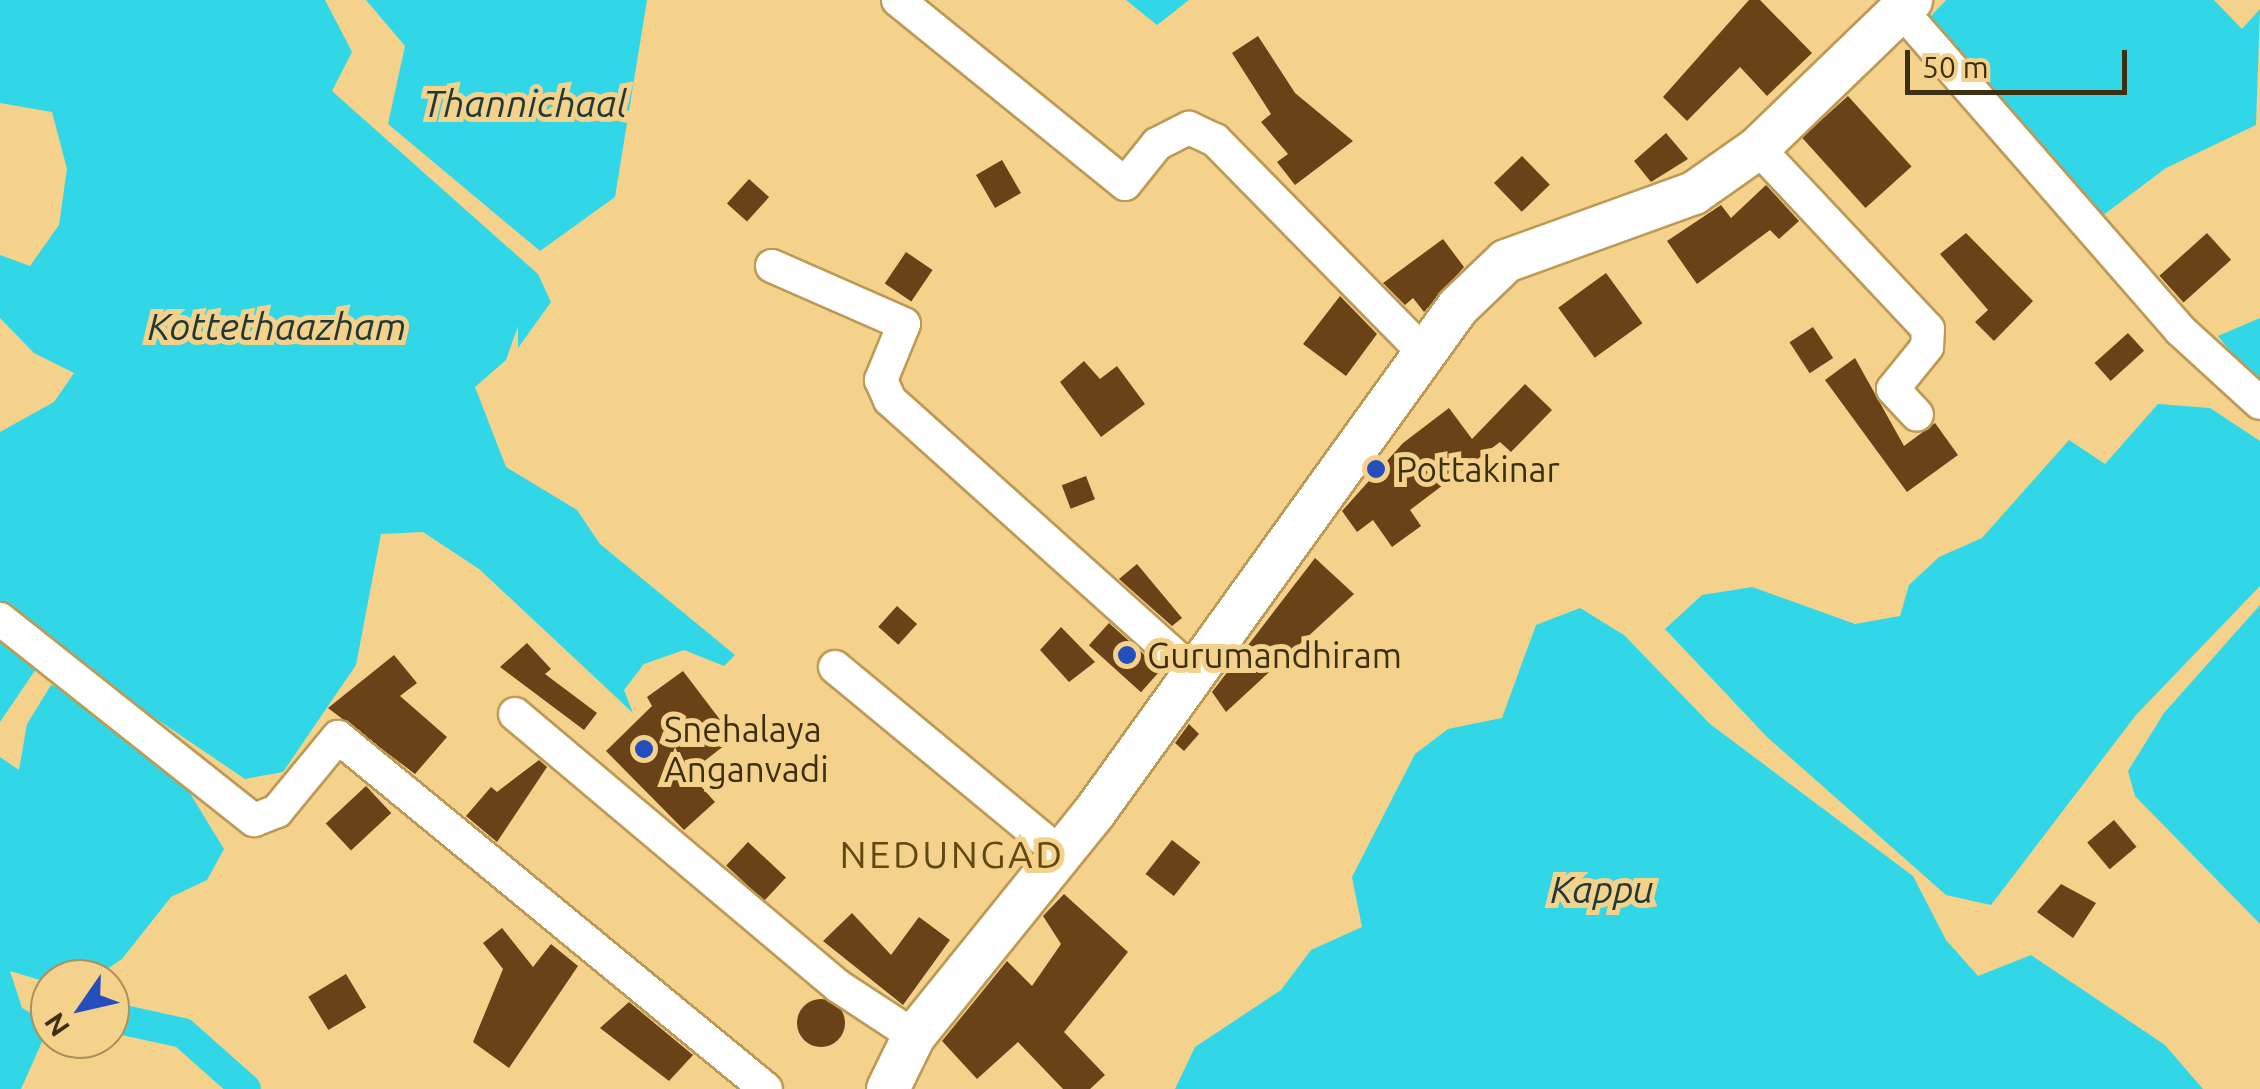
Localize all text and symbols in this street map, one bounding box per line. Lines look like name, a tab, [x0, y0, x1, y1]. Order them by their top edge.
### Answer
scale bar	[1910, 30, 2132, 92]
text: 50 m	[1922, 50, 1989, 84]
water label: Thannichaal	[423, 81, 627, 127]
water label: Kottethaazham	[148, 304, 406, 350]
place label: Pottakinar	[1396, 448, 1560, 490]
marker: Pottakinar	[1365, 458, 1387, 480]
place label: Gurumandhiram	[1147, 634, 1402, 676]
marker: Gurumandhiram	[1116, 644, 1138, 666]
place label: Snehalaya Anganvadi	[664, 708, 829, 790]
marker: Snehalaya Anganvadi	[633, 738, 655, 760]
district label: NEDUNGAD	[839, 832, 1065, 878]
water label: Kappu	[1550, 867, 1654, 913]
north arrow	[30, 959, 130, 1059]
text: N	[38, 1008, 75, 1042]

